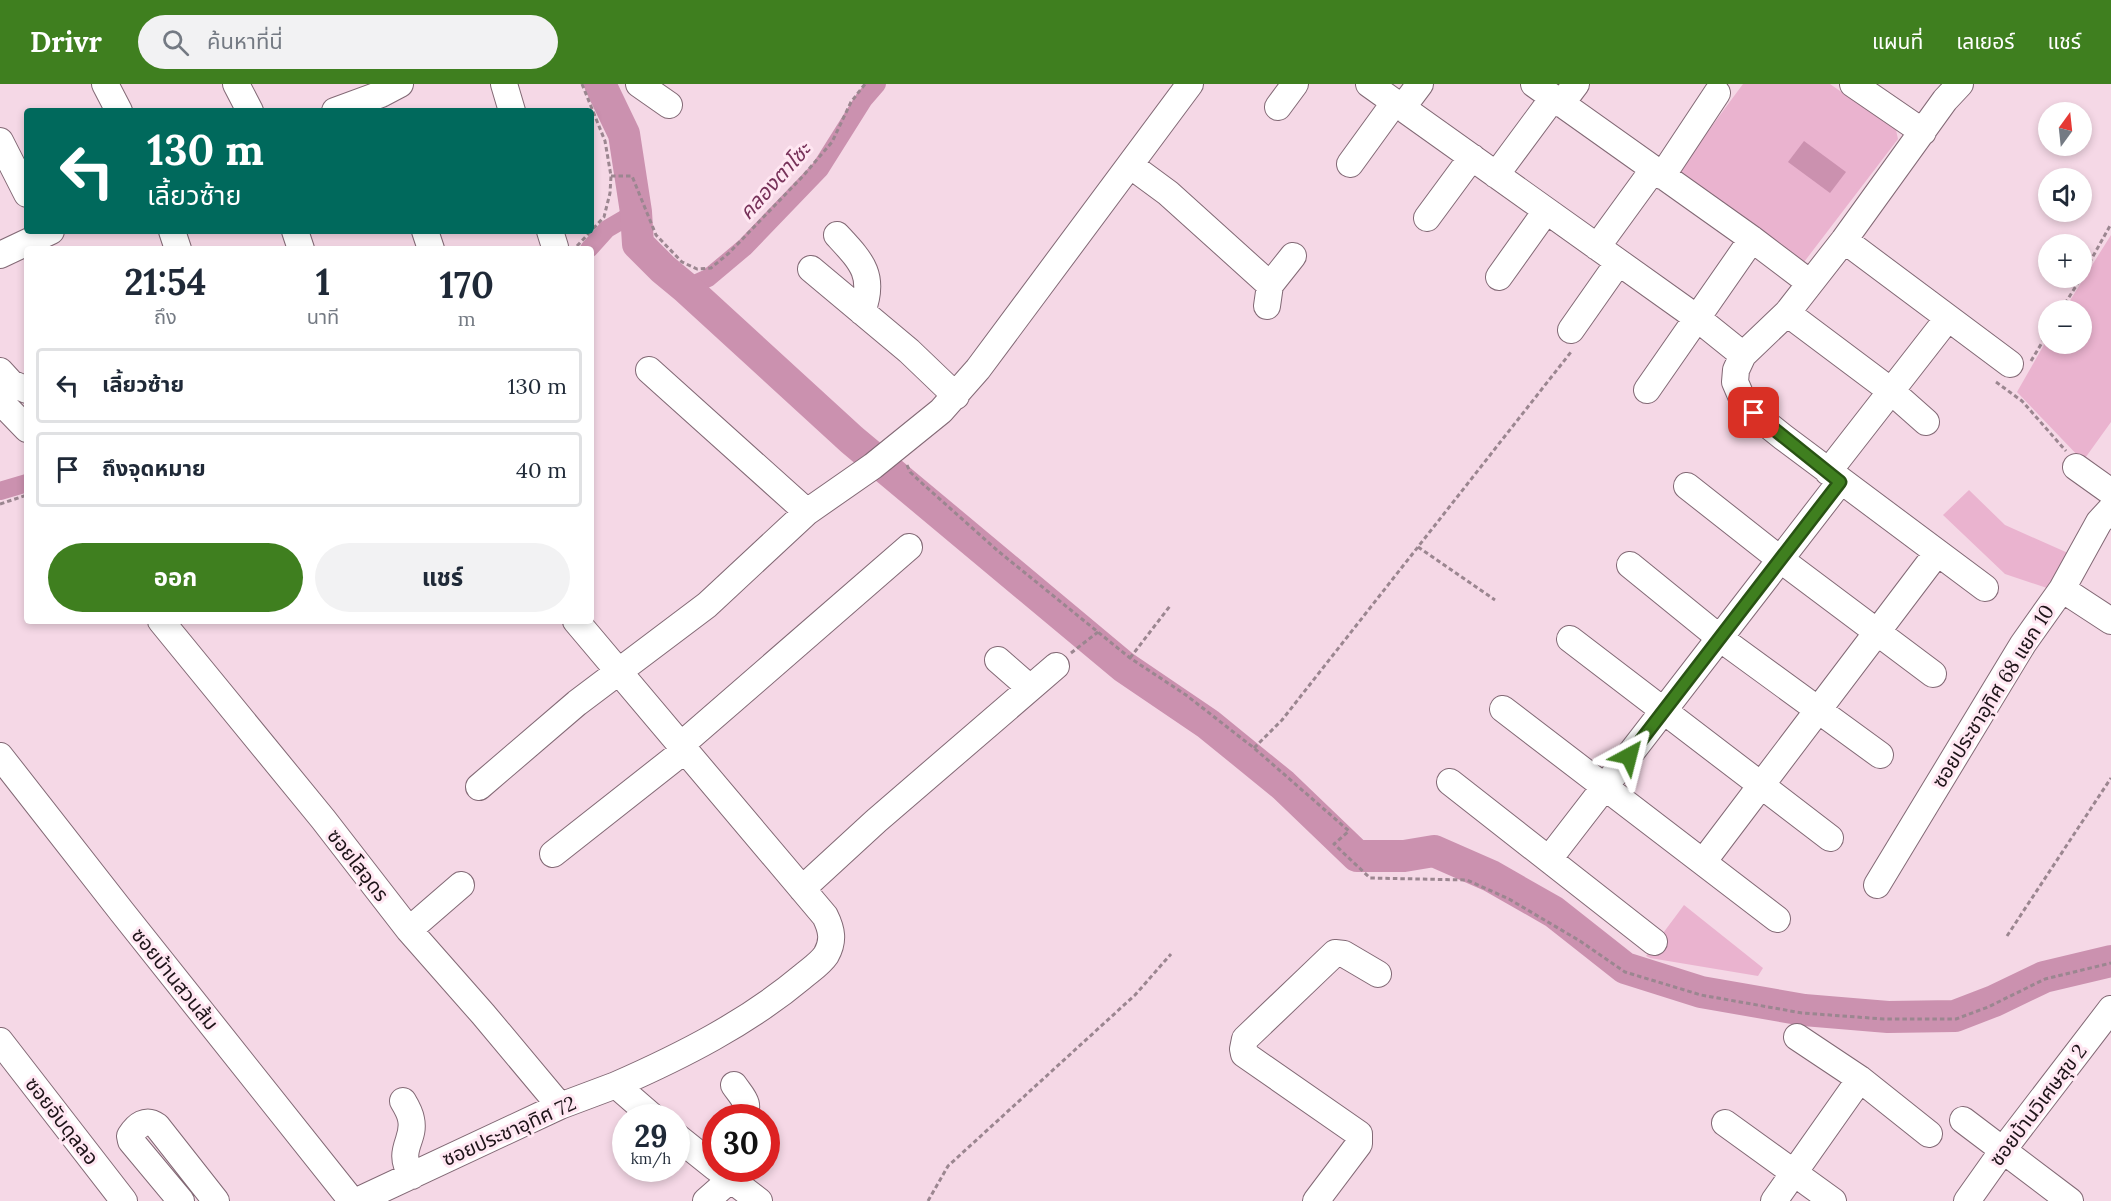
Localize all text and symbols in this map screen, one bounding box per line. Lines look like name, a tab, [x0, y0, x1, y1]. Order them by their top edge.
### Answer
search box	[138, 15, 558, 69]
text: Drivr	[30, 24, 102, 60]
icon: search	[159, 26, 192, 59]
text: ค้นหาที่นี่	[207, 27, 283, 55]
text: แผนที่	[1872, 28, 1923, 55]
text: เลเยอร์	[1956, 28, 2015, 55]
text: แชร์	[2048, 28, 2081, 55]
north arrow	[2038, 102, 2092, 156]
map controls	[2038, 102, 2092, 354]
text: 130 m	[147, 123, 264, 177]
icon: left	[48, 132, 126, 210]
water label: คลองตาโซะ	[733, 135, 818, 225]
button: sound	[2038, 168, 2092, 222]
text: เลี้ยวซ้าย	[147, 178, 241, 212]
button: +	[2038, 234, 2092, 288]
text: 21:54	[124, 259, 207, 305]
text: 1	[316, 259, 330, 305]
text: 170	[439, 262, 494, 308]
button: −	[2038, 300, 2092, 354]
text: ถึง	[154, 304, 177, 329]
text: นาที	[307, 304, 339, 329]
text: m	[458, 306, 476, 331]
icon: left	[51, 369, 84, 402]
text: เลี้ยวซ้าย	[102, 370, 184, 398]
text: 130 m	[508, 372, 567, 400]
pin	[1728, 387, 1779, 438]
icon: arrive	[1737, 396, 1770, 429]
icon: arrive	[51, 453, 84, 486]
text: ถึงจุดหมาย	[102, 454, 206, 482]
text: 40 m	[516, 456, 567, 484]
button: ออก	[48, 543, 303, 612]
button: แชร์	[315, 543, 570, 612]
street label: ซอยประชาอุทิศ 68 แยก 10	[1926, 599, 2059, 792]
position arrow	[1597, 724, 1661, 788]
street label: ซอยโสอุดร	[322, 823, 395, 906]
street label: ซอยบ้านสวนส้ม	[127, 923, 224, 1035]
street label: ซอยบ้านวิเศษสุข 2	[1984, 1039, 2092, 1171]
street label: ซอยอับดุลลอ	[20, 1072, 104, 1170]
street label: ซอยประชาอุทิศ 72	[438, 1090, 580, 1171]
speed limit sign: 30	[702, 1104, 780, 1182]
text: 29	[634, 1117, 668, 1155]
text: km/h	[631, 1149, 671, 1168]

